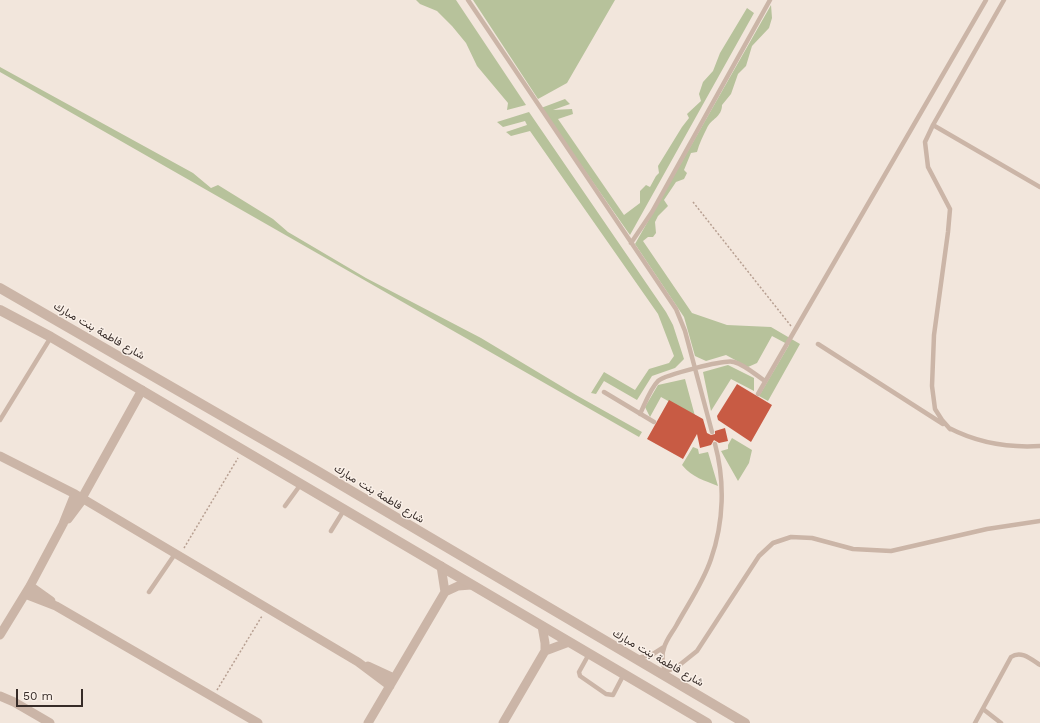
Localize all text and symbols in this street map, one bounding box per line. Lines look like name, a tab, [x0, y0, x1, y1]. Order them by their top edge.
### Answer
street label: شارع فاطمة بنت مبارك	[51, 300, 147, 362]
street label: شارع فاطمة بنت مبارك	[332, 462, 426, 526]
street label: شارع فاطمة بنت مبارك	[610, 627, 706, 689]
scale bar	[18, 681, 85, 707]
text: 50 m	[23, 689, 53, 703]

